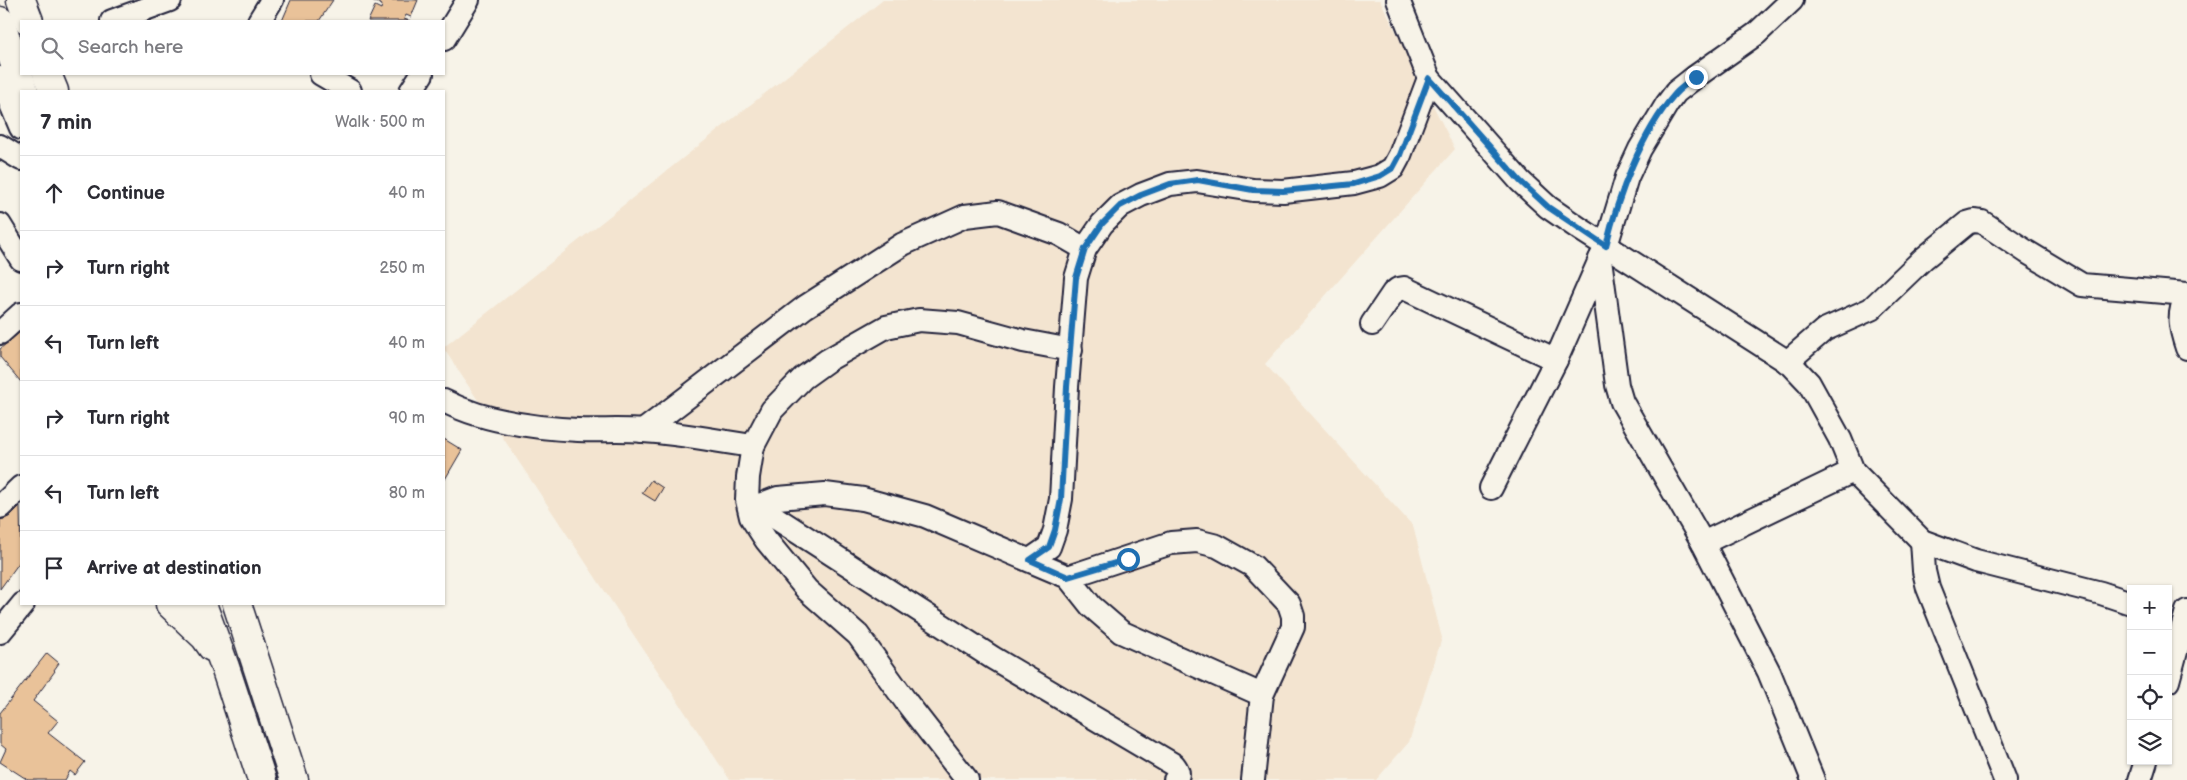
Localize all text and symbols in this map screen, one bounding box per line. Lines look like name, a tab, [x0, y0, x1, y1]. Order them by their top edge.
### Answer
search box	[20, 20, 445, 75]
icon: search	[38, 34, 66, 62]
text: Search here	[78, 36, 183, 59]
route end	[1685, 66, 1708, 89]
text: 7 min	[40, 110, 92, 135]
text: Walk · 500 m	[335, 113, 425, 132]
icon: ahead	[40, 179, 68, 207]
text: Continue	[87, 182, 165, 205]
text: 40 m	[388, 184, 425, 203]
icon: right	[40, 254, 68, 282]
text: Turn right	[87, 257, 170, 280]
text: 250 m	[379, 259, 425, 278]
icon: left	[40, 329, 68, 357]
text: Turn left	[87, 332, 159, 355]
text: 40 m	[388, 334, 425, 353]
icon: right	[40, 404, 68, 432]
text: Turn right	[87, 407, 170, 430]
text: 90 m	[389, 409, 425, 428]
icon: left	[40, 479, 68, 507]
text: Turn left	[87, 482, 159, 505]
text: 80 m	[389, 484, 425, 503]
route start	[1117, 548, 1140, 571]
icon: arrive	[40, 554, 68, 582]
text: Arrive at destination	[87, 557, 262, 580]
map controls	[2127, 585, 2172, 765]
button: +	[2127, 585, 2172, 630]
button: −	[2127, 630, 2172, 675]
button: locate	[2127, 675, 2172, 720]
button: layers	[2127, 720, 2172, 765]

